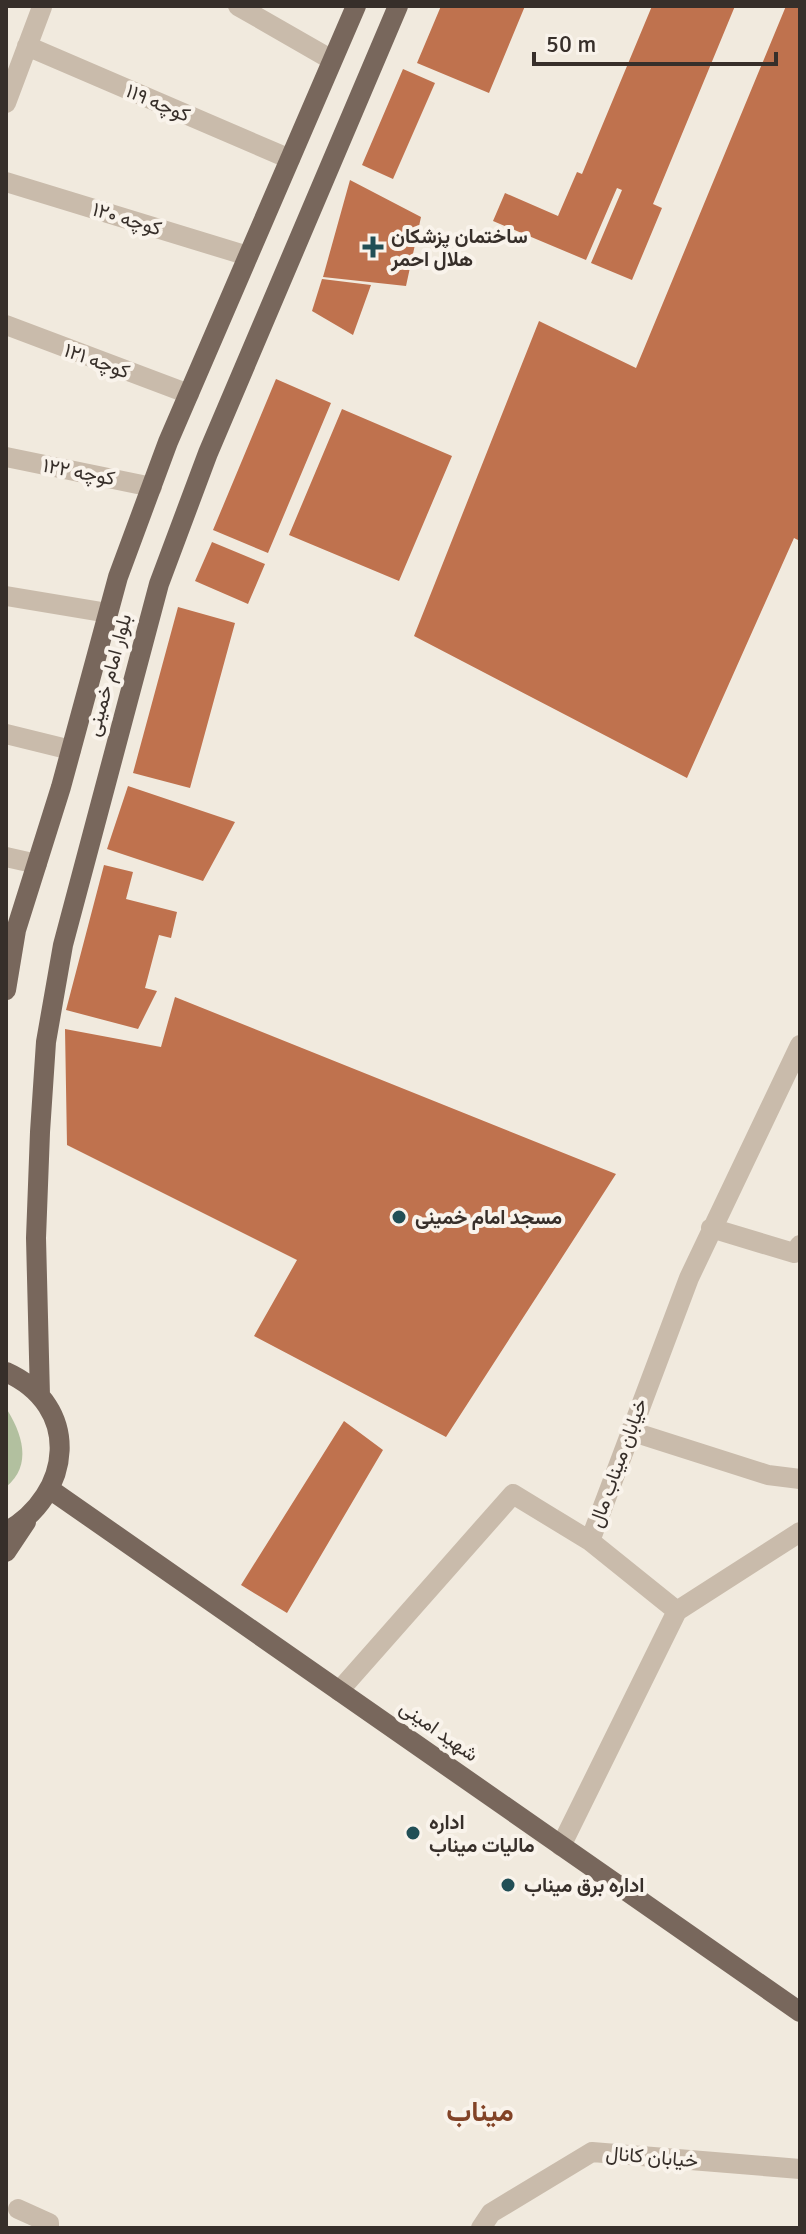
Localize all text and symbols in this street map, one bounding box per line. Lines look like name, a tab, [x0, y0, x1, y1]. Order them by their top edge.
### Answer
scale bar	[534, 16, 776, 66]
text: 50 m	[546, 29, 596, 59]
street label: کوچه ۱۱۹	[122, 78, 194, 129]
street label: کوچه ۱۲۰	[89, 197, 165, 242]
place label: ساختمان پزشکان هلال احمر	[390, 224, 528, 272]
marker: ساختمان پزشکان هلال احمر	[362, 236, 384, 258]
street label: کوچه ۱۲۱	[60, 338, 133, 385]
street label: کوچه ۱۲۲	[41, 453, 117, 492]
street label: بلوار امام خمینی	[81, 611, 137, 739]
place label: مسجد امام خمینی	[415, 1205, 562, 1230]
marker: مسجد امام خمینی	[390, 1208, 408, 1226]
street label: خیابان میناب مال	[583, 1395, 653, 1531]
street label: شهید امینی	[395, 1695, 483, 1767]
place label: اداره مالیات میناب	[429, 1810, 535, 1858]
marker: اداره مالیات میناب	[404, 1824, 422, 1842]
place label: اداره برق میناب	[524, 1873, 644, 1898]
marker: اداره برق میناب	[499, 1876, 517, 1894]
district label: میناب	[446, 2095, 514, 2129]
street label: خیابان کانال	[605, 2141, 699, 2173]

